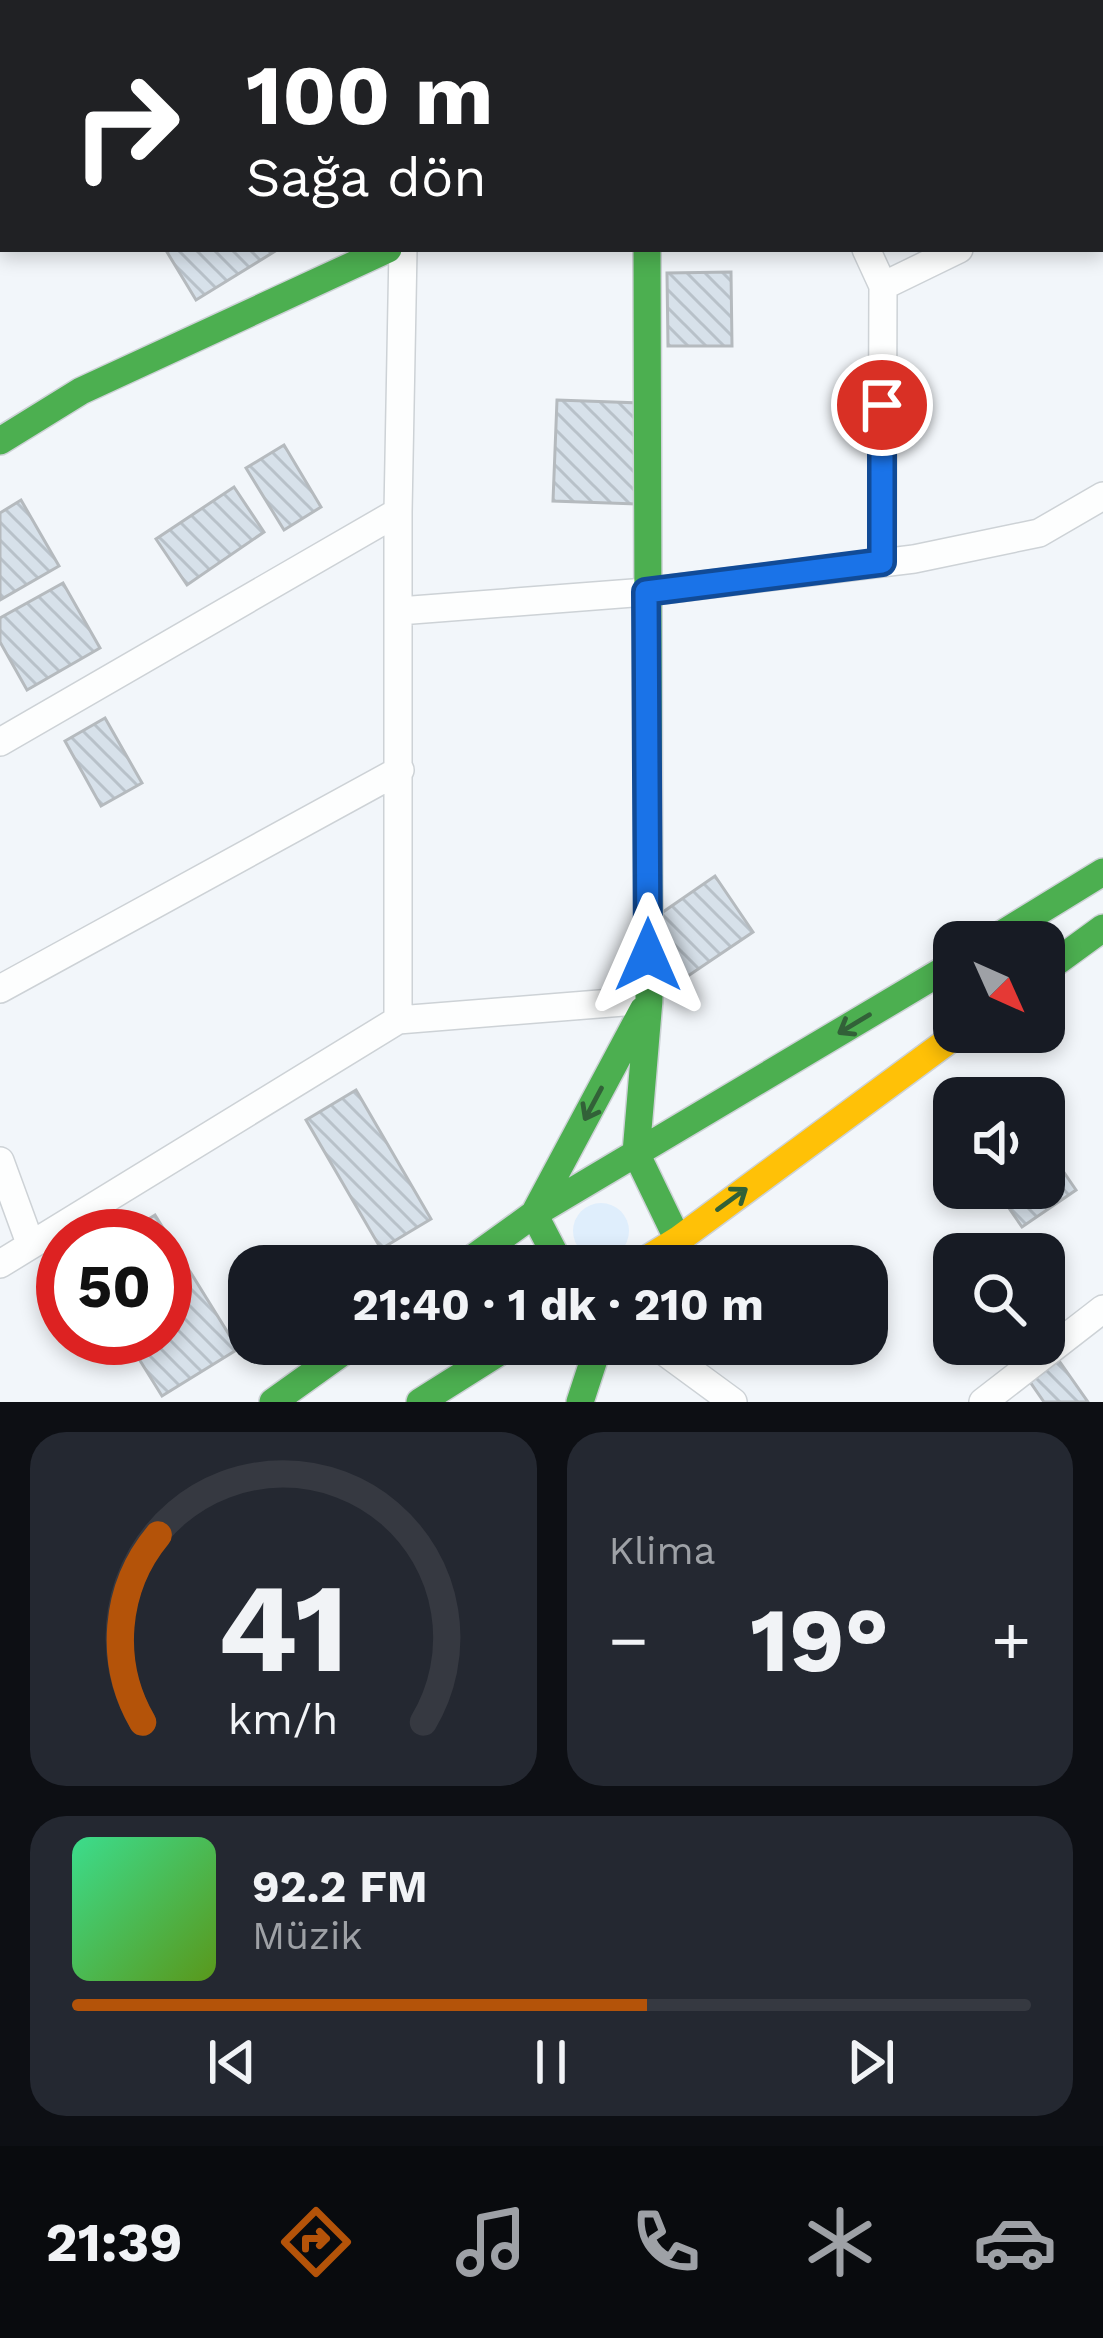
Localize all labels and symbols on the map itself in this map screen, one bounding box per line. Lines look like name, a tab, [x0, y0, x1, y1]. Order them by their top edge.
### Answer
pin	[831, 354, 933, 456]
position arrow	[585, 892, 711, 1018]
north arrow	[933, 921, 1065, 1053]
one-way arrow	[837, 1013, 872, 1037]
one-way arrow	[581, 1085, 604, 1120]
one-way arrow	[716, 1187, 748, 1213]
speed limit sign: 50	[36, 1209, 192, 1365]

